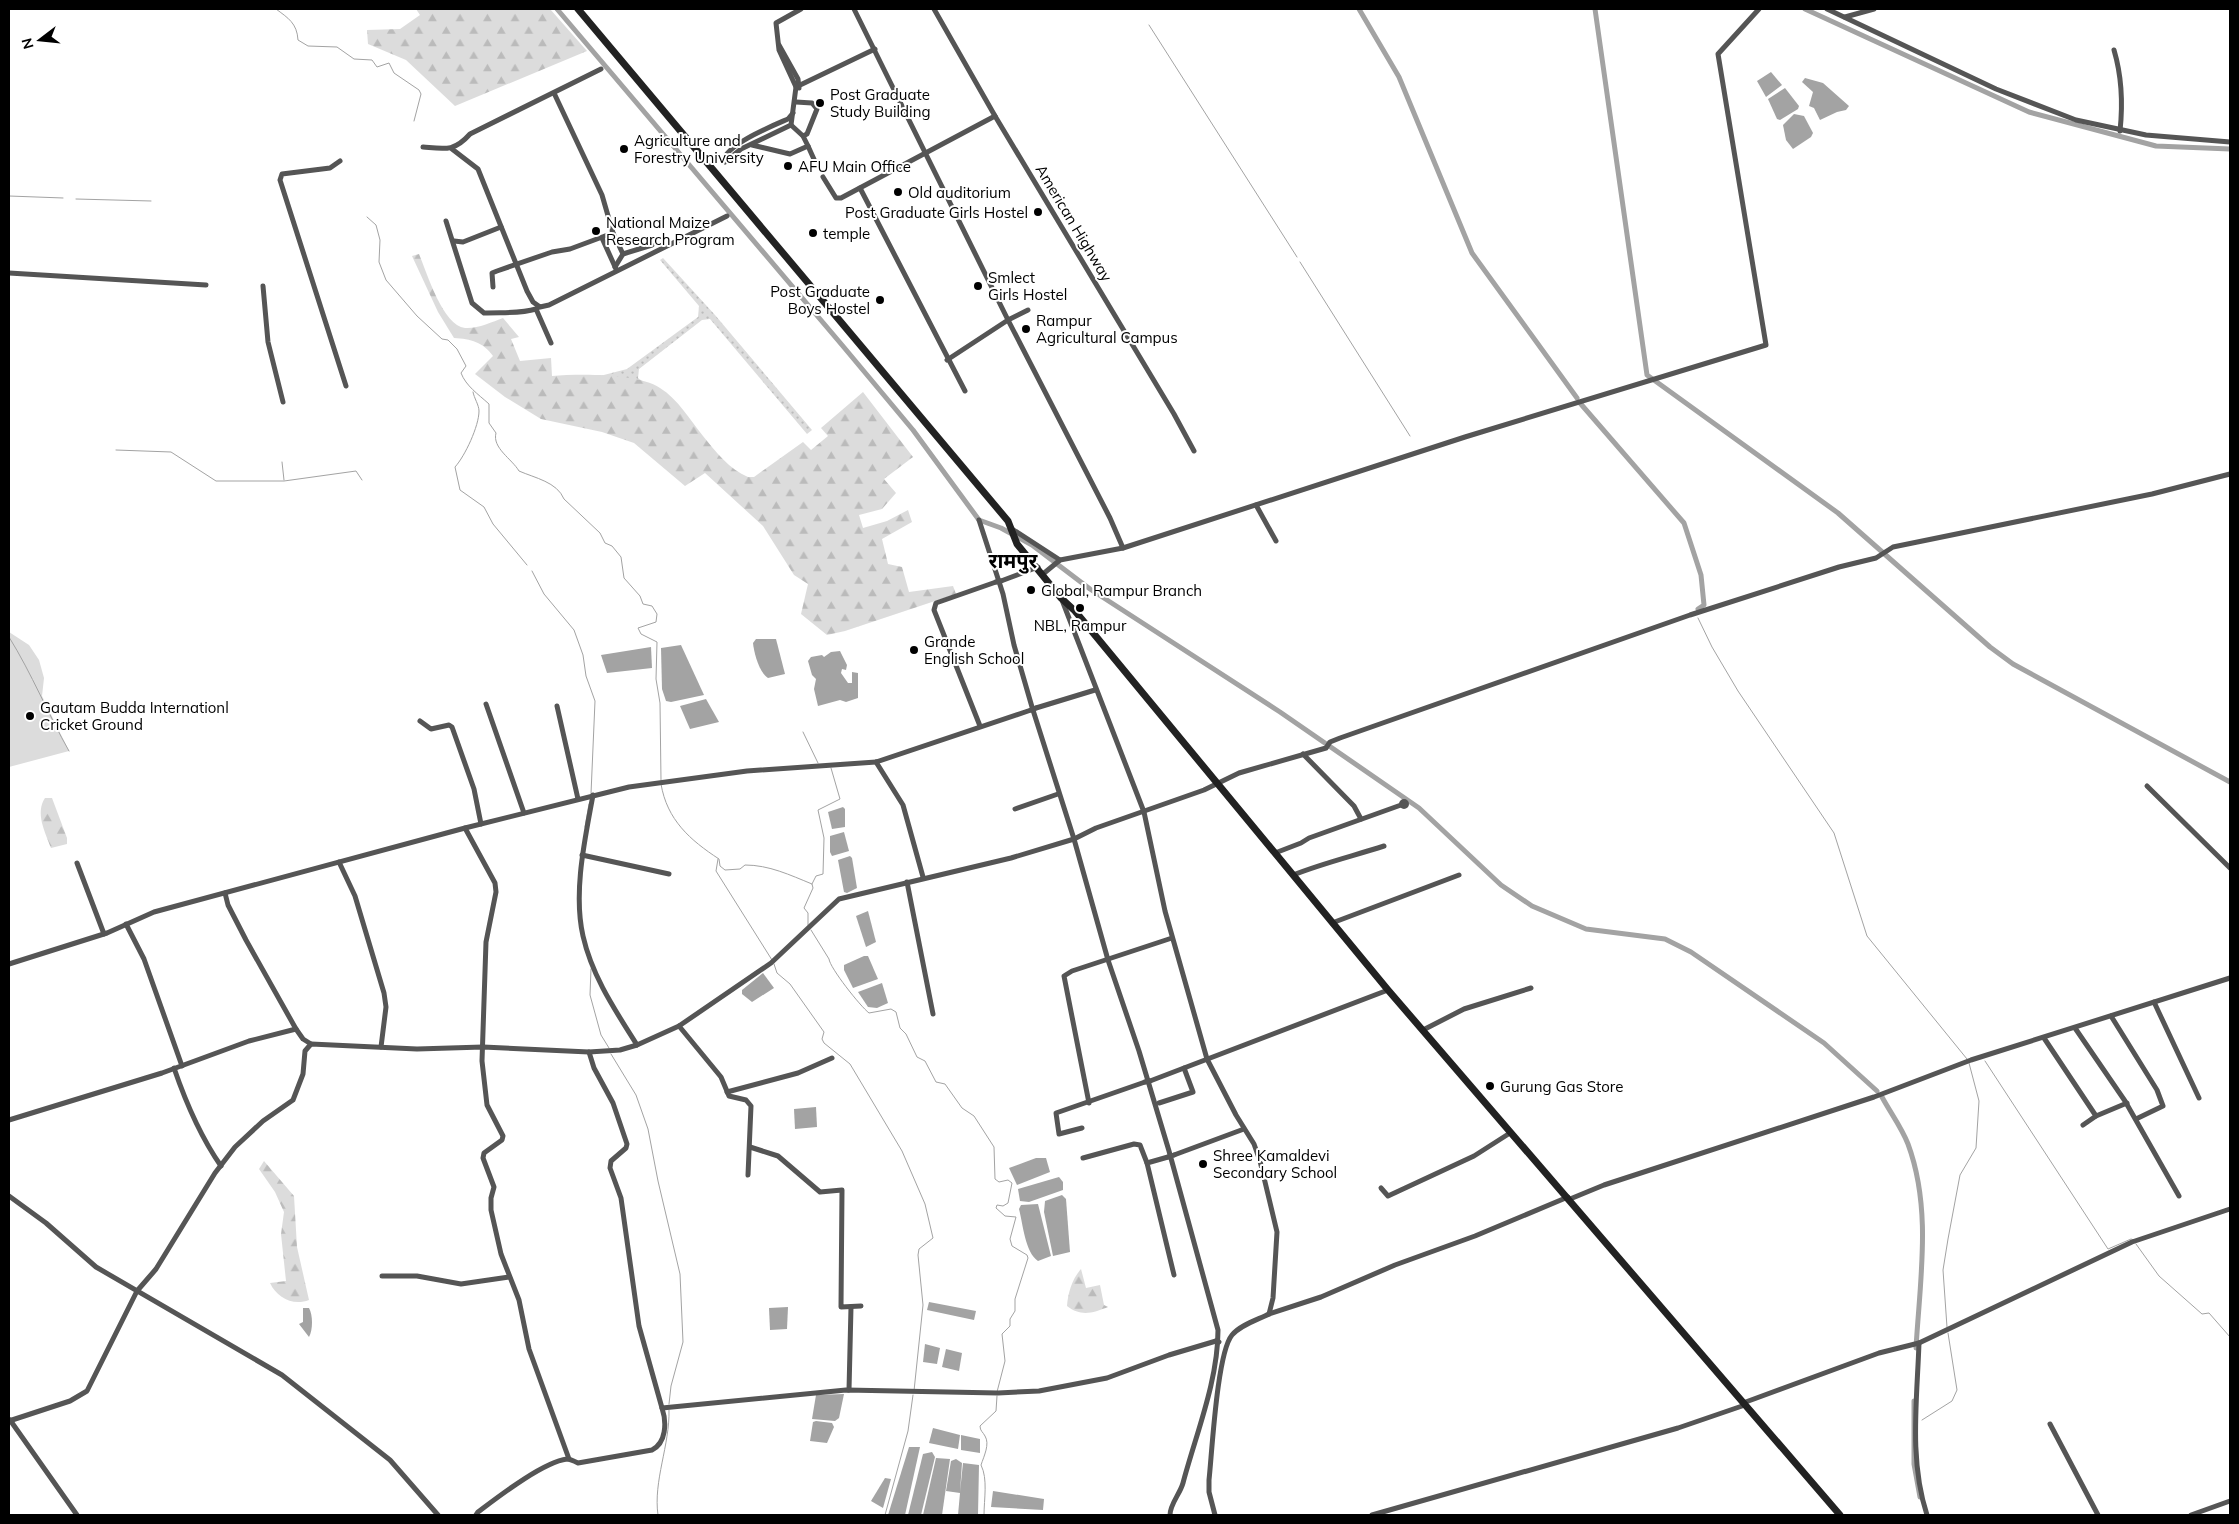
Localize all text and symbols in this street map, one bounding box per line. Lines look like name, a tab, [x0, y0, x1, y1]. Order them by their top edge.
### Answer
north arrow	[15, 15, 65, 65]
text: N	[17, 36, 38, 51]
place label: Post Graduate Study Building	[830, 85, 931, 121]
marker: Post Graduate Study Building	[814, 97, 826, 109]
place label: Agriculture and Forestry University	[634, 131, 764, 167]
marker: Agriculture and Forestry University	[618, 143, 630, 155]
place label: AFU Main Office	[798, 157, 911, 176]
marker: AFU Main Office	[782, 160, 794, 172]
street label: American Highway	[1032, 161, 1116, 285]
place label: Old auditorium	[908, 183, 1011, 202]
marker: Old auditorium	[892, 186, 904, 198]
place label: Post Graduate Girls Hostel	[845, 203, 1028, 222]
marker: Post Graduate Girls Hostel	[1032, 206, 1044, 218]
place label: National Maize Research Program	[606, 213, 735, 249]
place label: temple	[823, 224, 870, 243]
marker: National Maize Research Program	[590, 225, 602, 237]
marker: temple	[807, 227, 819, 239]
place label: Smlect Girls Hostel	[988, 268, 1067, 304]
marker: Smlect Girls Hostel	[972, 280, 984, 292]
place label: Post Graduate Boys Hostel	[770, 282, 870, 318]
marker: Post Graduate Boys Hostel	[874, 294, 886, 306]
place label: Rampur Agricultural Campus	[1036, 311, 1178, 347]
marker: Rampur Agricultural Campus	[1020, 323, 1032, 335]
district label: रामपुर	[989, 548, 1039, 574]
place label: Global, Rampur Branch	[1041, 581, 1202, 600]
marker: Global, Rampur Branch	[1025, 584, 1037, 596]
marker: NBL, Rampur	[1074, 602, 1086, 614]
place label: NBL, Rampur	[1034, 616, 1127, 635]
place label: Grande English School	[924, 632, 1024, 668]
marker: Grande English School	[908, 644, 920, 656]
place label: Gautam Budda Internationl Cricket Ground	[40, 698, 229, 734]
marker: Gautam Budda Internationl Cricket Ground	[24, 710, 36, 722]
place label: Gurung Gas Store	[1500, 1077, 1623, 1096]
marker: Gurung Gas Store	[1484, 1080, 1496, 1092]
place label: Shree Kamaldevi Secondary School	[1213, 1146, 1337, 1182]
marker: Shree Kamaldevi Secondary School	[1197, 1158, 1209, 1170]

